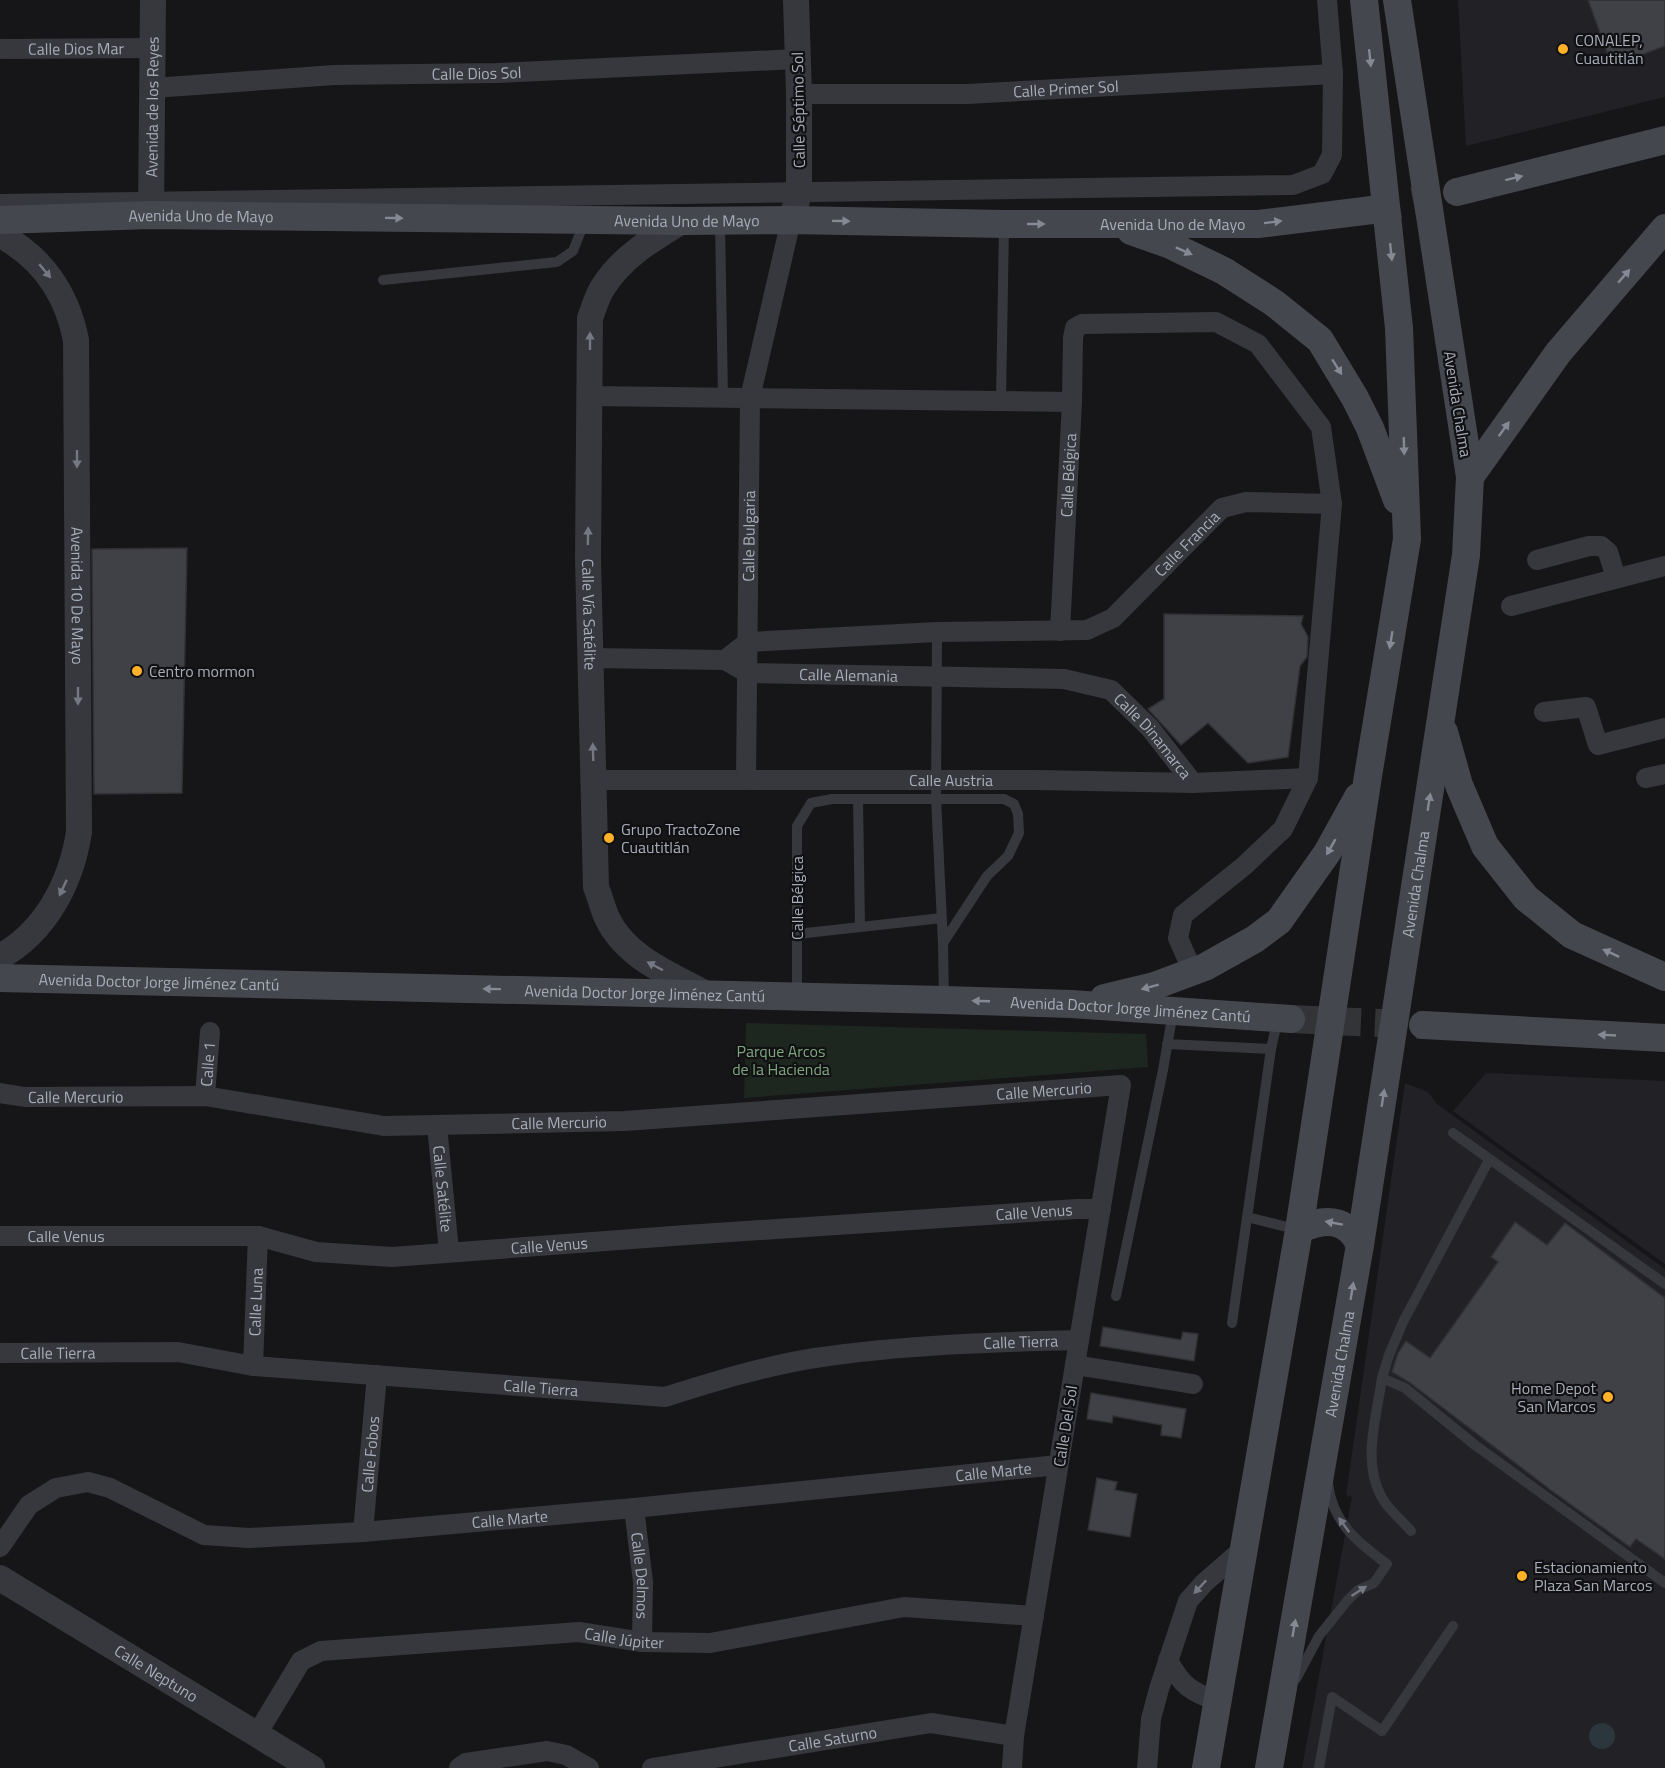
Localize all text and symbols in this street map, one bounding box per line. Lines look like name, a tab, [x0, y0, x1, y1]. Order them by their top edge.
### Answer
place label: CONALEP, Cuautitlán	[1575, 28, 1644, 70]
street label: Calle Dios Mar	[28, 36, 125, 61]
street label: Avenida de los Reyes	[139, 36, 165, 178]
marker: CONALEP, Cuautitlán	[1556, 42, 1570, 56]
one-way arrow	[1365, 49, 1375, 68]
street label: Calle Séptimo Sol	[785, 52, 811, 168]
street label: Calle Dios Sol	[431, 60, 522, 86]
street label: Calle Primer Sol	[1012, 74, 1119, 103]
one-way arrow	[1504, 173, 1523, 183]
street label: Avenida Uno de Mayo	[128, 203, 274, 228]
street label: Avenida Uno de Mayo	[614, 208, 760, 233]
street label: Avenida Uno de Mayo	[1100, 212, 1246, 236]
one-way arrow	[385, 213, 404, 222]
one-way arrow	[832, 216, 851, 226]
one-way arrow	[1264, 218, 1283, 227]
one-way arrow	[1027, 219, 1046, 229]
one-way arrow	[1386, 243, 1396, 262]
one-way arrow	[1175, 246, 1193, 256]
one-way arrow	[39, 263, 52, 279]
one-way arrow	[1617, 269, 1630, 284]
one-way arrow	[585, 332, 595, 351]
street label: Avenida Chalma	[1438, 349, 1478, 459]
one-way arrow	[1332, 359, 1343, 375]
one-way arrow	[1497, 422, 1509, 437]
street label: Calle Bélgica	[1054, 433, 1082, 518]
one-way arrow	[1399, 437, 1408, 456]
one-way arrow	[72, 449, 82, 468]
street label: Calle Bulgaria	[736, 490, 761, 582]
street label: Calle Francia	[1149, 505, 1225, 582]
street label: Avenida 10 De Mayo	[65, 527, 90, 665]
one-way arrow	[583, 527, 593, 546]
street label: Calle Vía Satélite	[576, 558, 603, 670]
one-way arrow	[1386, 631, 1395, 650]
place label: Centro mormon	[149, 659, 255, 683]
street label: Calle Alemania	[799, 662, 898, 688]
marker: Centro mormon	[130, 664, 144, 678]
one-way arrow	[73, 686, 83, 705]
street label: Calle Dinamarca	[1108, 687, 1198, 784]
one-way arrow	[588, 742, 598, 761]
street label: Calle Austria	[909, 768, 993, 792]
one-way arrow	[1424, 792, 1433, 811]
place label: Grupo TractoZone Cuautitlán	[621, 817, 740, 859]
street label: Avenida Chalma	[1395, 829, 1435, 939]
marker: Grupo TractoZone Cuautitlán	[602, 831, 616, 845]
one-way arrow	[1326, 838, 1336, 855]
street label: Calle Bélgica	[785, 856, 809, 940]
one-way arrow	[58, 879, 67, 896]
one-way arrow	[1603, 949, 1620, 958]
one-way arrow	[646, 961, 663, 971]
street label: Avenida Doctor Jorge Jiménez Cantú	[38, 967, 280, 997]
street label: Avenida Doctor Jorge Jiménez Cantú	[524, 978, 765, 1008]
one-way arrow	[1141, 983, 1159, 992]
one-way arrow	[482, 984, 501, 994]
street label: Avenida Doctor Jorge Jiménez Cantú	[1010, 990, 1251, 1028]
one-way arrow	[971, 997, 990, 1006]
one-way arrow	[1597, 1030, 1616, 1039]
park label: Parque Arcos de la Hacienda	[732, 1039, 830, 1081]
street label: Calle 1	[194, 1041, 221, 1087]
street label: Calle Mercurio	[995, 1075, 1093, 1106]
street label: Calle Mercurio	[28, 1084, 124, 1109]
one-way arrow	[1378, 1088, 1387, 1107]
street label: Calle Mercurio	[511, 1109, 607, 1135]
street label: Calle Satélite	[427, 1144, 459, 1233]
street label: Calle Venus	[995, 1197, 1073, 1226]
one-way arrow	[1324, 1219, 1343, 1228]
street label: Calle Venus	[27, 1224, 105, 1248]
street label: Calle Venus	[510, 1230, 589, 1260]
street label: Calle Luna	[242, 1267, 269, 1337]
one-way arrow	[1348, 1281, 1357, 1300]
street label: Avenida Chalma	[1318, 1309, 1360, 1419]
street label: Calle Tierra	[983, 1328, 1058, 1355]
street label: Calle Tierra	[20, 1340, 96, 1365]
street label: Calle Tierra	[503, 1373, 579, 1402]
place label: Home Depot San Marcos	[1511, 1376, 1596, 1418]
street label: Calle Del Sol	[1047, 1384, 1083, 1468]
marker: Home Depot San Marcos	[1601, 1390, 1615, 1404]
street label: Calle Fobos	[355, 1415, 385, 1494]
street label: Calle Marte	[954, 1456, 1033, 1487]
street label: Calle Marte	[471, 1504, 549, 1534]
one-way arrow	[1338, 1517, 1350, 1533]
street label: Calle Delmos	[625, 1531, 655, 1619]
place label: Estacionamiento Plaza San Marcos	[1534, 1555, 1652, 1597]
marker: Estacionamiento Plaza San Marcos	[1515, 1569, 1529, 1583]
one-way arrow	[1193, 1580, 1207, 1595]
one-way arrow	[1351, 1586, 1368, 1597]
one-way arrow	[1290, 1618, 1299, 1637]
street label: Calle Júpiter	[583, 1621, 665, 1654]
street label: Calle Neptuno	[110, 1638, 203, 1708]
street label: Calle Saturno	[787, 1720, 879, 1758]

